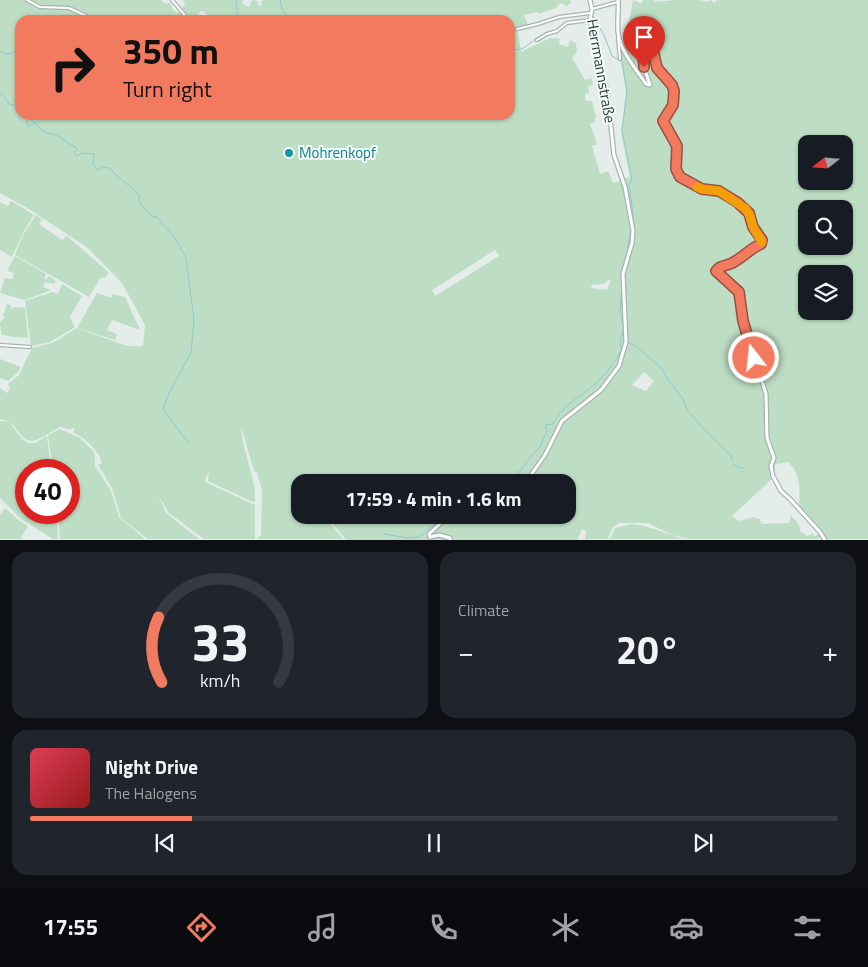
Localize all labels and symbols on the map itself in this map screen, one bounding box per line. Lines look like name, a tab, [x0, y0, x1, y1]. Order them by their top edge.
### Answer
pin	[623, 16, 665, 67]
street label: Herrmannstraße	[581, 17, 622, 125]
north arrow	[798, 135, 852, 190]
place label: Mohrenkopf	[299, 141, 376, 164]
marker: Mohrenkopf	[283, 147, 295, 159]
position arrow	[727, 331, 779, 383]
speed limit sign: 40	[15, 459, 80, 524]

